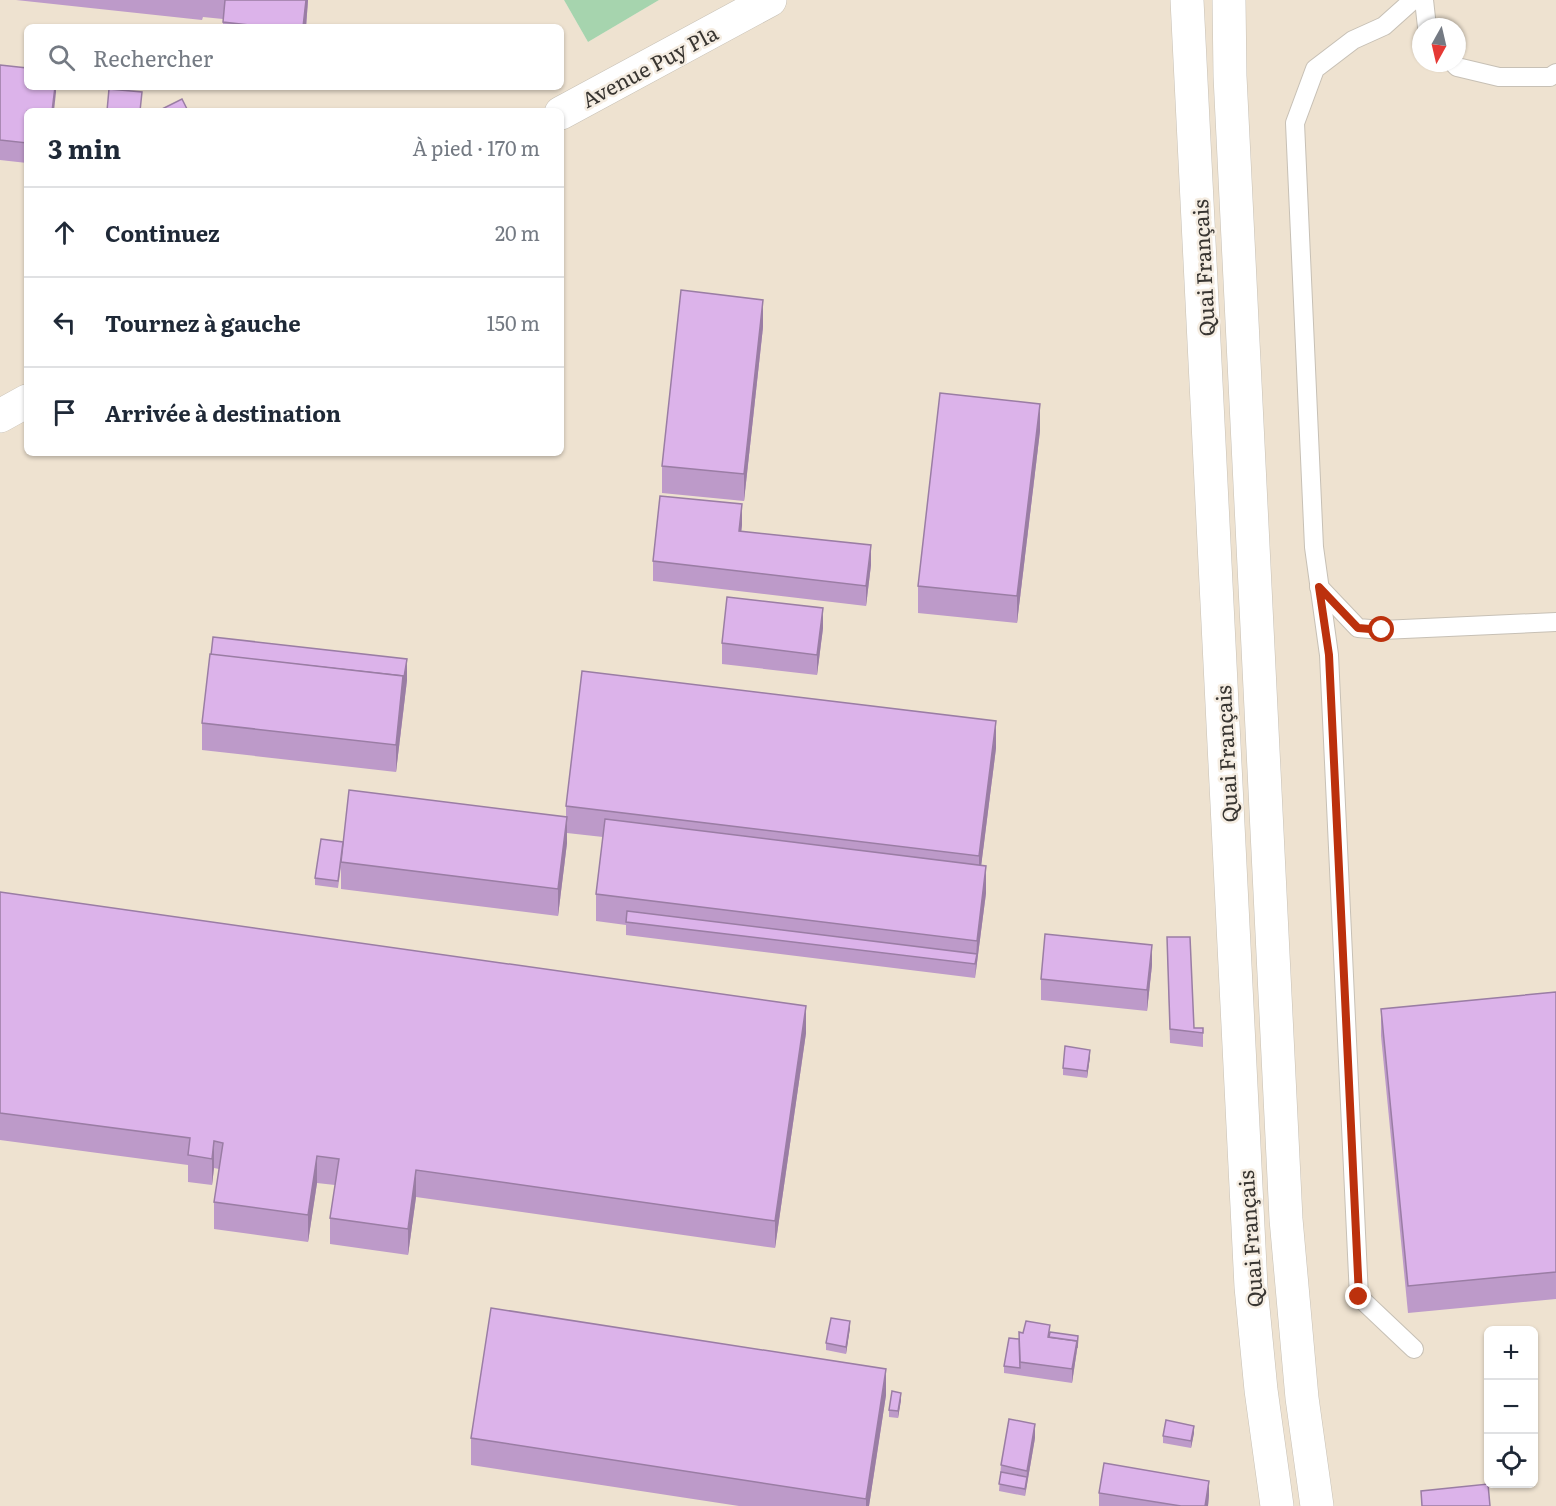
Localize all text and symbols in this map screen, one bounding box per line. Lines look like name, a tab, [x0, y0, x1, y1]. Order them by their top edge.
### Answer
street label: Avenue Puy Pla	[575, 16, 723, 114]
north arrow	[1412, 18, 1466, 72]
search box	[24, 24, 564, 90]
icon: search	[45, 41, 78, 74]
text: Rechercher	[93, 41, 213, 74]
text: 3 min	[48, 128, 121, 167]
text: À pied · 170 m	[412, 132, 540, 162]
street label: Quai Français	[1183, 199, 1221, 337]
icon: ahead	[48, 216, 81, 249]
text: Continuez	[105, 216, 220, 249]
text: 20 m	[495, 217, 540, 247]
icon: left	[48, 306, 81, 339]
text: Tournez à gauche	[105, 306, 301, 339]
text: 150 m	[487, 307, 540, 337]
icon: arrive	[48, 396, 81, 429]
text: Arrivée à destination	[105, 396, 341, 429]
route start	[1368, 616, 1394, 642]
street label: Quai Français	[1206, 685, 1244, 823]
street label: Quai Français	[1229, 1169, 1269, 1309]
route end	[1345, 1283, 1371, 1309]
map controls	[1484, 1326, 1538, 1488]
button: +	[1484, 1326, 1538, 1380]
button: −	[1484, 1380, 1538, 1434]
button: locate	[1484, 1434, 1538, 1488]

